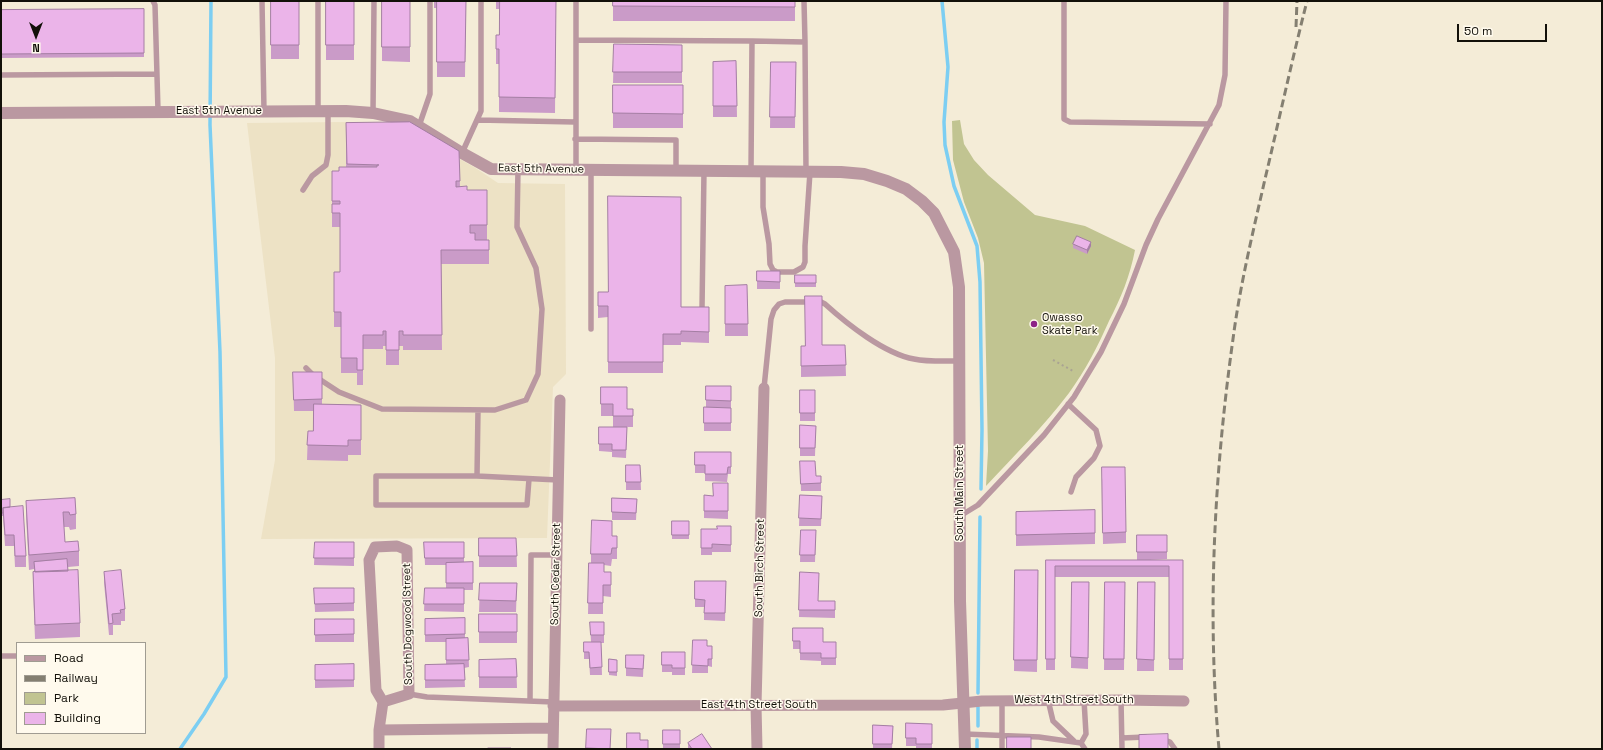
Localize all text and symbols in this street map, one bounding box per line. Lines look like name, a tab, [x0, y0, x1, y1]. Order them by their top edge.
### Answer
north arrow	[16, 16, 56, 56]
scale bar	[1459, 16, 1549, 42]
text: 50 m	[1464, 23, 1492, 39]
text: N	[32, 41, 40, 55]
street label: East 5th Avenue	[176, 104, 262, 118]
street label: East 5th Avenue	[498, 162, 584, 176]
place label: Owasso Skate Park	[1042, 311, 1098, 337]
marker: Owasso Skate Park	[1029, 319, 1039, 329]
street label: South Main Street	[953, 445, 967, 541]
street label: South Birch Street	[753, 519, 767, 617]
street label: South Cedar Street	[549, 523, 563, 625]
street label: South Dogwood Street	[400, 563, 416, 685]
legend	[16, 642, 146, 734]
text: Road	[54, 650, 83, 666]
text: Railway	[54, 670, 98, 686]
text: Park	[54, 690, 79, 706]
street label: West 4th Street South	[1014, 693, 1134, 707]
street label: East 4th Street South	[701, 698, 817, 712]
text: Building	[54, 710, 101, 726]

